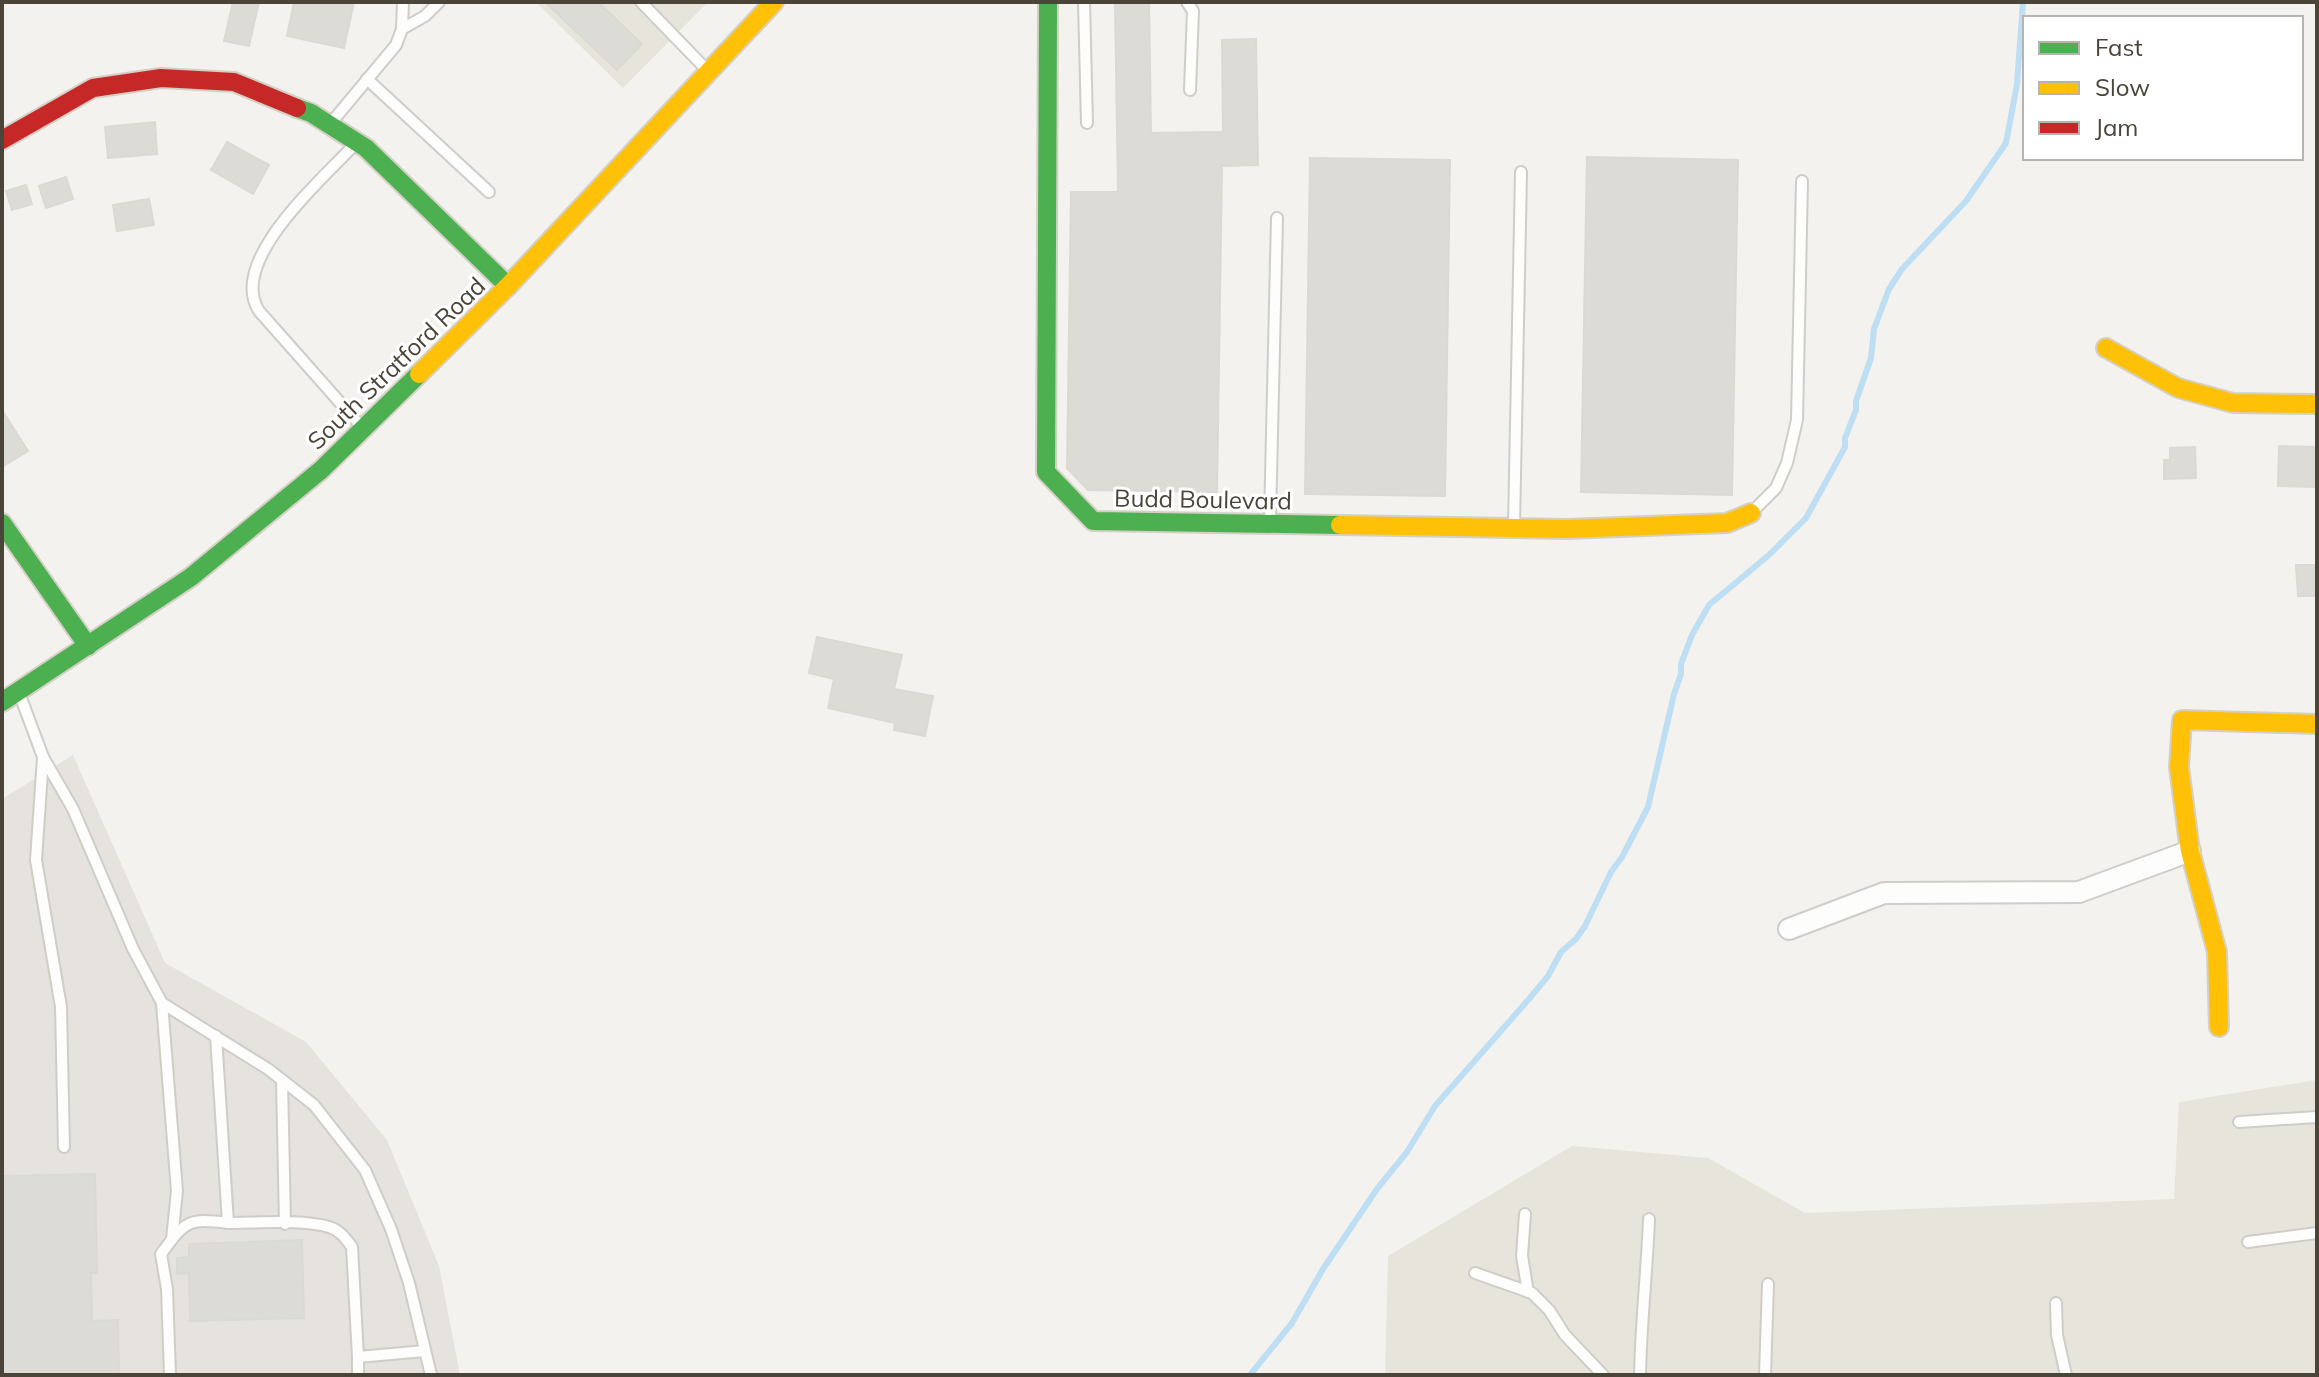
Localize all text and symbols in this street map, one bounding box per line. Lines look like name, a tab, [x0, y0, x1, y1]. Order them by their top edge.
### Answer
legend	[2023, 16, 2303, 160]
text: Fast	[2095, 32, 2143, 62]
text: Slow	[2095, 72, 2150, 102]
text: Jam	[2095, 112, 2138, 142]
street label: South Stratford Road	[301, 270, 491, 456]
street label: Budd Boulevard	[1114, 482, 1292, 516]

